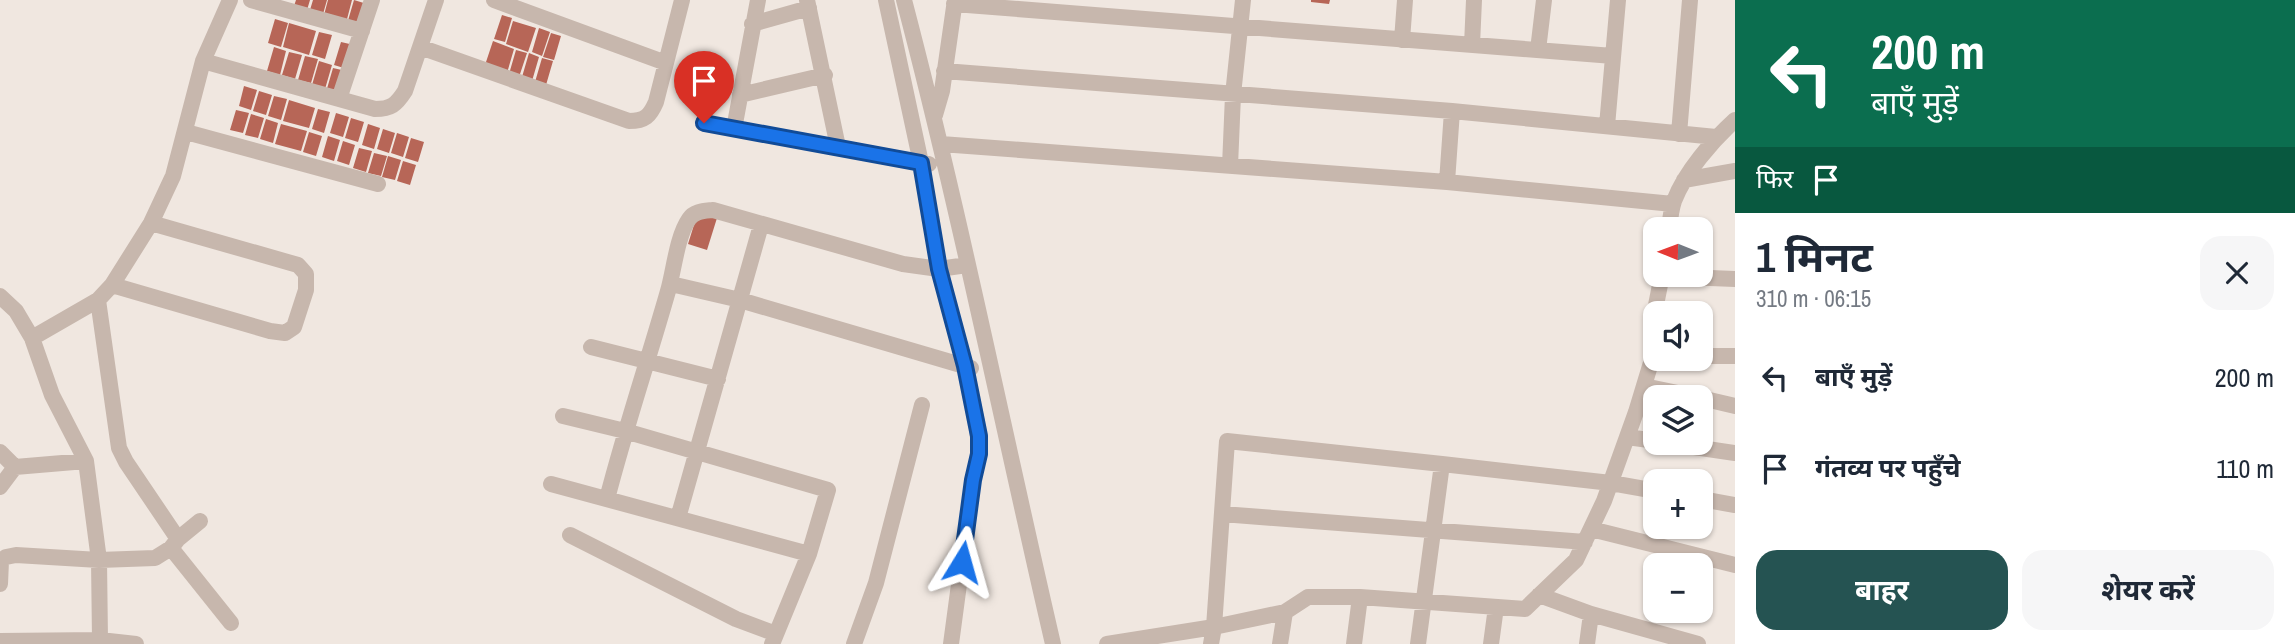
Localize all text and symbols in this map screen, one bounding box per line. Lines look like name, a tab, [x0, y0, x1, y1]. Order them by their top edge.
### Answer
text: 200 m	[1871, 18, 1985, 84]
icon: left	[1756, 28, 1847, 119]
pin	[674, 51, 734, 123]
icon: arrive	[685, 62, 723, 100]
text: बाएँ मुड़ें	[1871, 81, 1959, 124]
text: फिर	[1756, 161, 1793, 196]
icon: arrive	[1807, 161, 1845, 199]
north arrow	[1643, 217, 1713, 287]
map controls	[1643, 217, 1713, 623]
text: 1 मिनट	[1756, 229, 1873, 285]
button: close	[2200, 236, 2274, 310]
text: 310 m · 06:15	[1756, 283, 1871, 314]
button: sound	[1643, 301, 1713, 371]
icon: left	[1756, 359, 1794, 397]
text: बाएँ मुड़ें	[1815, 359, 1892, 394]
text: 200 m	[2215, 360, 2274, 395]
button: layers	[1643, 385, 1713, 455]
icon: arrive	[1756, 450, 1794, 488]
text: गंतव्य पर पहुँचे	[1815, 450, 1961, 485]
text: 110 m	[2216, 451, 2274, 486]
button: +	[1643, 469, 1713, 539]
position arrow	[925, 525, 999, 599]
button: बाहर	[1756, 550, 2008, 630]
button: शेयर करें	[2022, 550, 2274, 630]
button: −	[1643, 553, 1713, 623]

